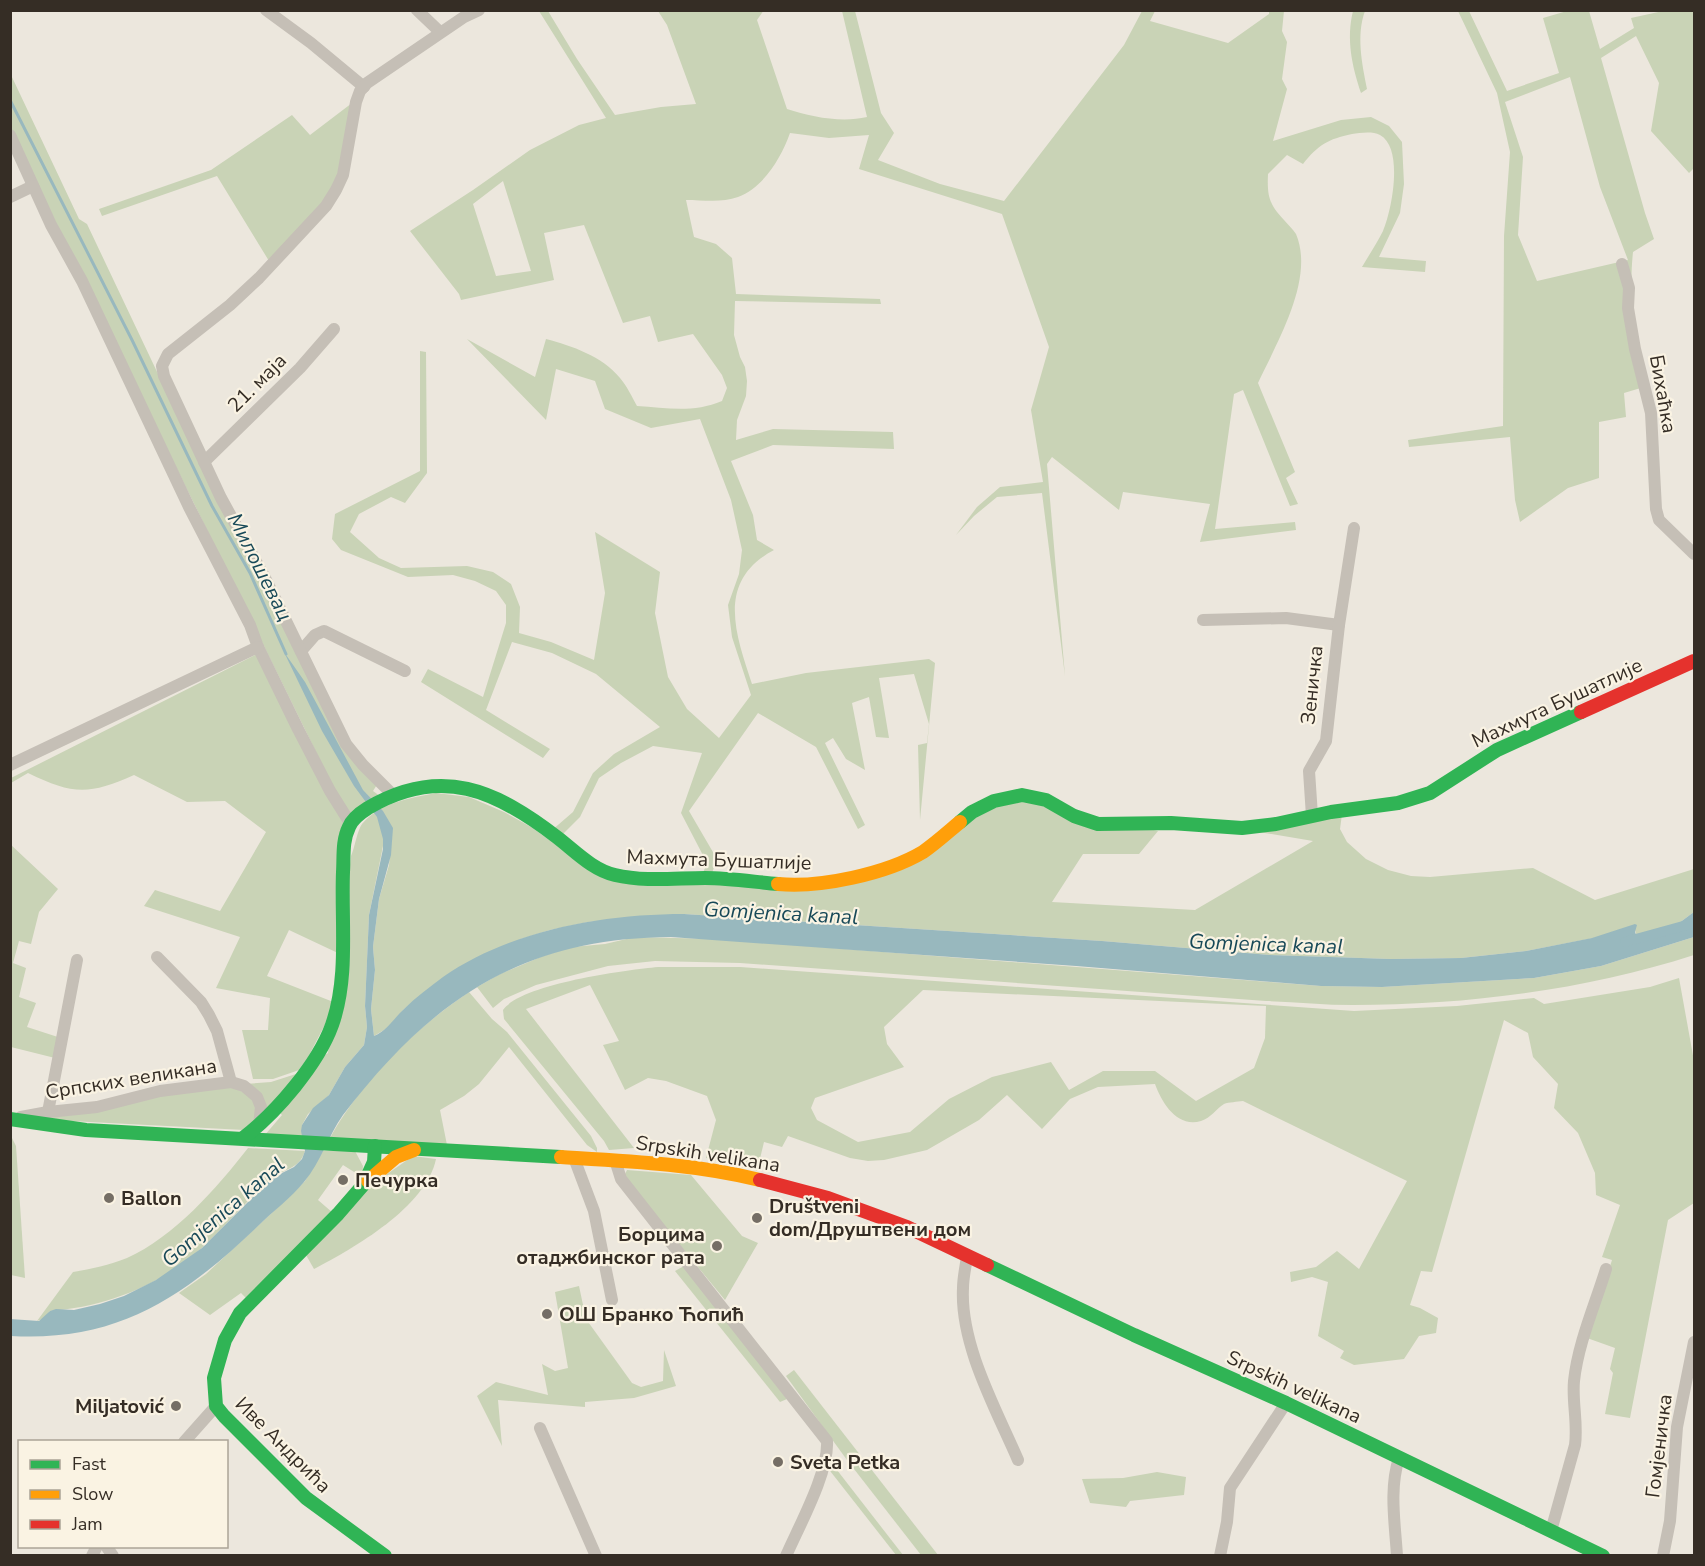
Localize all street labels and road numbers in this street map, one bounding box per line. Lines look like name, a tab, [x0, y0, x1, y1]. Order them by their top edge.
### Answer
street label: 21. маја	[222, 348, 292, 418]
street label: Бихаћка	[1643, 353, 1683, 435]
street label: Зеничка	[1294, 644, 1330, 726]
street label: Махмута Бушатлије	[1467, 652, 1647, 754]
street label: Махмута Бушатлије	[626, 843, 812, 877]
street label: Српских великана	[43, 1052, 219, 1106]
street label: Srpskih velikana	[634, 1129, 782, 1179]
street label: Srpskih velikana	[1222, 1344, 1366, 1430]
street label: Иве Андрића	[229, 1391, 337, 1499]
street label: Гомјеничка	[1639, 1393, 1679, 1499]

